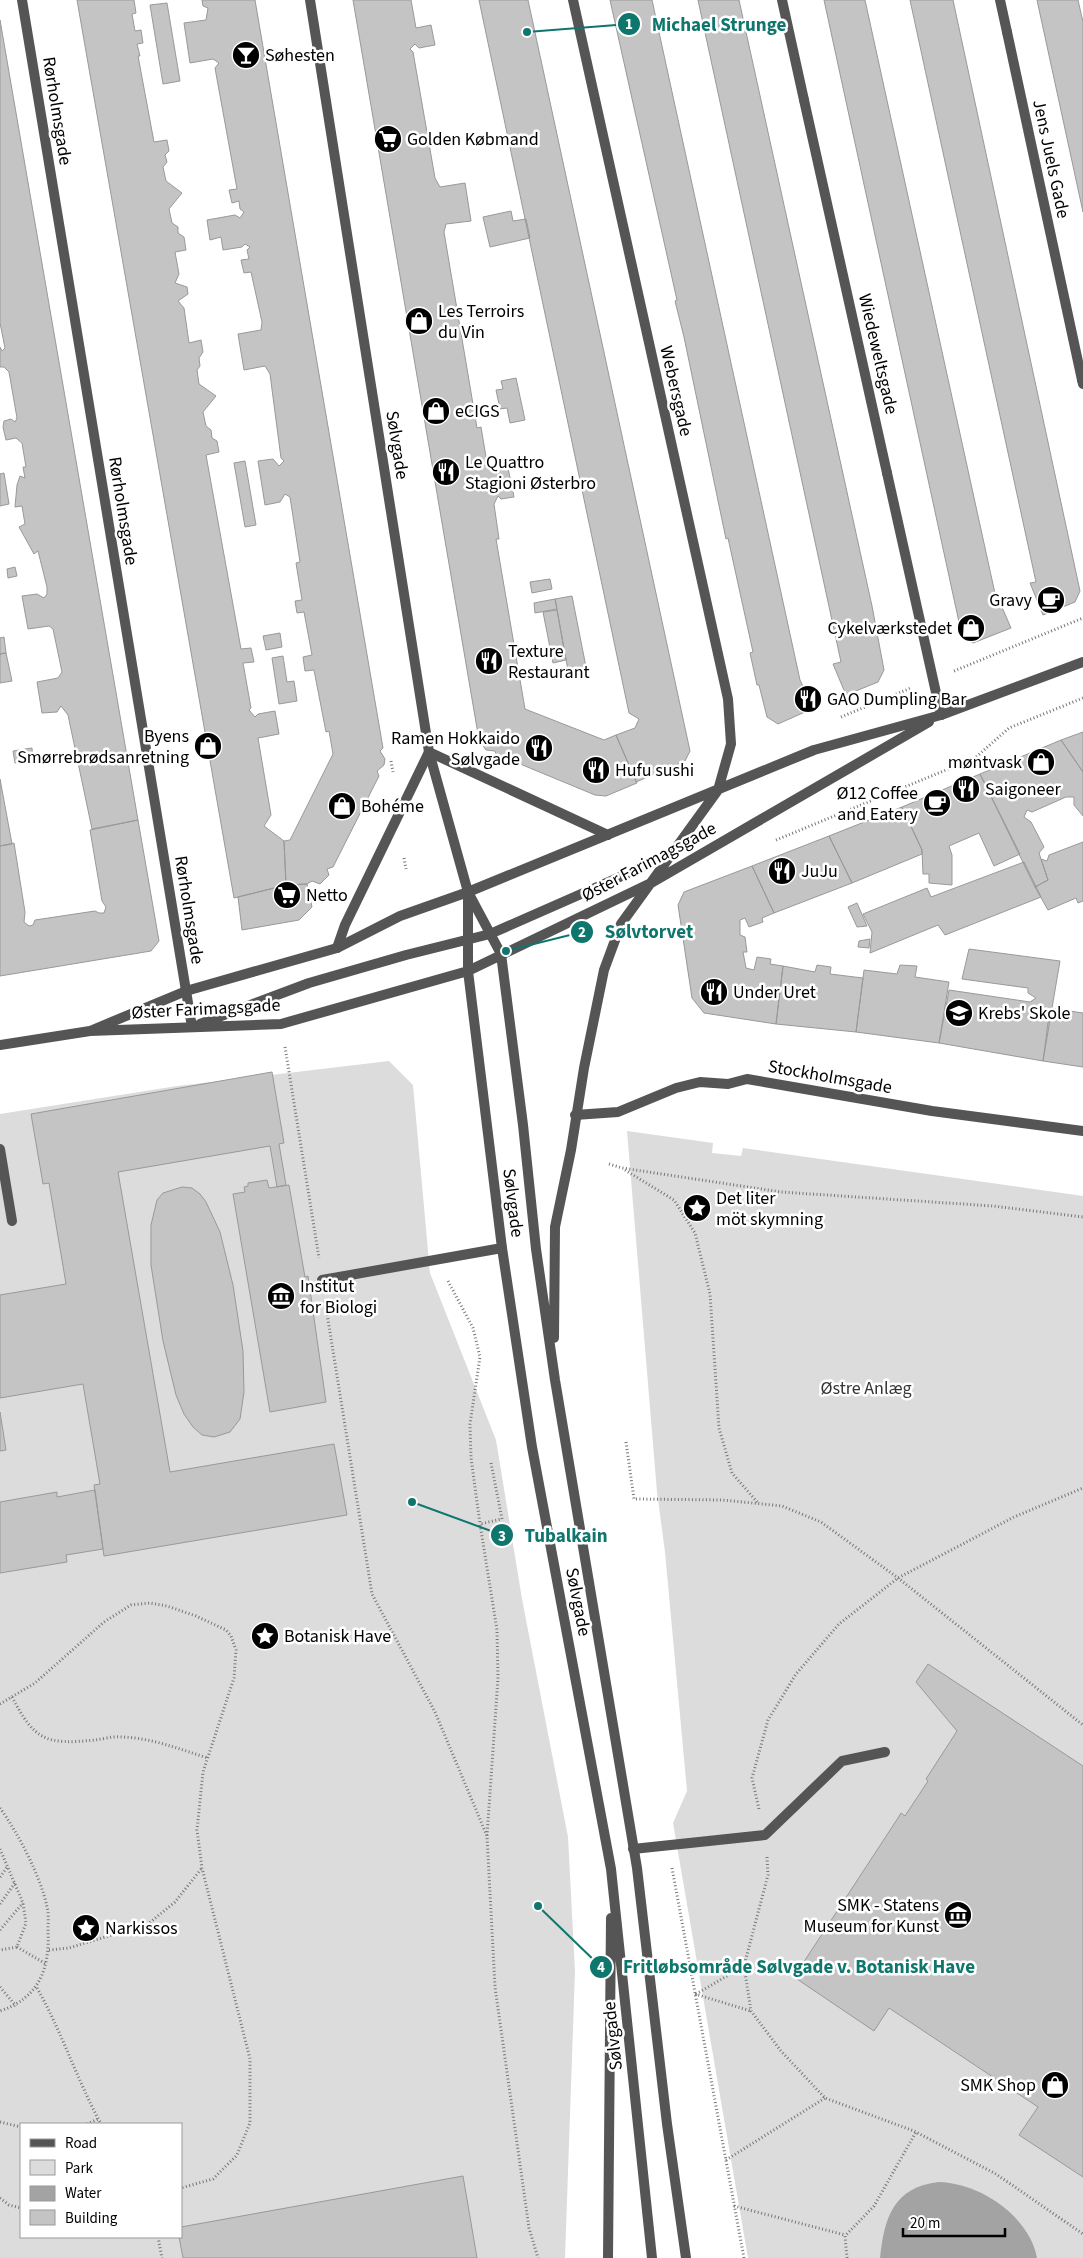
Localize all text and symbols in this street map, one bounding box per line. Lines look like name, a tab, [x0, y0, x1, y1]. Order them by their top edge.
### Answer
callout: Michael Strunge	[617, 7, 797, 41]
text: Michael Strunge	[652, 12, 787, 39]
text: 1	[625, 14, 633, 35]
bar icon: Søhesten	[231, 40, 261, 70]
place label: Søhesten	[265, 43, 335, 68]
street label: Rørholmsgade	[36, 55, 78, 167]
street label: Jens Juels Gade	[1026, 97, 1076, 221]
supermarket icon: Golden Købmand	[373, 124, 403, 154]
place label: Golden Købmand	[407, 127, 539, 152]
street label: Wiedeweltsgade	[852, 291, 904, 417]
place label: Les Terroirs du Vin	[438, 299, 524, 345]
shop icon: Les Terroirs du Vin	[404, 306, 434, 336]
street label: Webersgade	[653, 343, 699, 439]
shop icon: eCIGS	[421, 396, 451, 426]
place label: eCIGS	[455, 399, 500, 424]
street label: Sølvgade	[379, 409, 415, 481]
place label: Le Quattro Stagioni Østerbro	[465, 450, 596, 496]
street label: Rørholmsgade	[102, 455, 144, 567]
restaurant icon: Le Quattro Stagioni Østerbro	[431, 457, 461, 487]
cafe icon: Gravy	[1036, 585, 1066, 615]
place label: Gravy	[989, 588, 1033, 613]
shop icon: Cykelværkstedet	[956, 613, 986, 643]
place label: Cykelværkstedet	[827, 616, 952, 641]
place label: Texture Restaurant	[508, 639, 590, 685]
restaurant icon: Texture Restaurant	[474, 646, 504, 676]
restaurant icon: GAO Dumpling Bar	[793, 684, 823, 714]
place label: GAO Dumpling Bar	[827, 687, 967, 712]
place label: Byens Smørrebrødsanretning	[17, 724, 189, 770]
place label: Ramen Hokkaido Sølvgade	[391, 726, 520, 772]
shop icon: Byens Smørrebrødsanretning	[193, 731, 223, 761]
restaurant icon: Ramen Hokkaido Sølvgade	[524, 733, 554, 763]
shop icon: møntvask	[1026, 747, 1056, 777]
place label: møntvask	[948, 750, 1022, 775]
restaurant icon: Hufu sushi	[581, 755, 611, 785]
place label: Hufu sushi	[615, 758, 694, 783]
restaurant icon: Saigoneer	[951, 774, 981, 804]
place label: Saigoneer	[985, 777, 1061, 802]
place label: Ø12 Coffee and Eatery	[837, 781, 919, 827]
cafe icon: Ø12 Coffee and Eatery	[922, 788, 952, 818]
shop icon: Bohéme	[327, 791, 357, 821]
place label: Bohéme	[361, 794, 424, 819]
street label: Øster Farimagsgade	[577, 816, 721, 908]
street label: Rørholmsgade	[168, 854, 210, 966]
restaurant icon: JuJu	[767, 856, 797, 886]
place label: JuJu	[801, 859, 838, 884]
supermarket icon: Netto	[272, 880, 302, 910]
place label: Netto	[306, 883, 348, 908]
callout: Sølvtorvet	[570, 915, 703, 949]
text: Sølvtorvet	[605, 919, 693, 946]
text: 2	[578, 922, 586, 943]
restaurant icon: Under Uret	[699, 977, 729, 1007]
place label: Under Uret	[733, 980, 816, 1005]
street label: Øster Farimagsgade	[131, 993, 281, 1025]
school or university icon: Krebs' Skole	[944, 998, 974, 1028]
place label: Krebs' Skole	[978, 1001, 1070, 1026]
street label: Stockholmsgade	[766, 1054, 894, 1100]
street label: Sølvgade	[496, 1167, 530, 1239]
place label: Det liter möt skymning	[716, 1186, 823, 1232]
place icon: Det liter möt skymning	[682, 1193, 712, 1223]
place label: Institut for Biologi	[300, 1274, 377, 1320]
museum icon: Institut for Biologi	[266, 1281, 296, 1311]
park label: Østre Anlæg	[821, 1376, 911, 1401]
callout: Tubalkain	[490, 1518, 618, 1552]
text: Tubalkain	[524, 1523, 608, 1550]
text: 3	[498, 1526, 506, 1547]
street label: Sølvgade	[559, 1566, 597, 1638]
place icon: Botanisk Have	[250, 1621, 280, 1651]
place label: Botanisk Have	[284, 1624, 391, 1649]
place label: SMK - Statens Museum for Kunst	[804, 1893, 939, 1939]
museum icon: SMK - Statens Museum for Kunst	[943, 1900, 973, 1930]
place icon: Narkissos	[71, 1913, 101, 1943]
place label: Narkissos	[105, 1916, 178, 1941]
callout: Fritløbsområde Sølvgade v. Botanisk Have	[588, 1950, 985, 1984]
text: Fritløbsområde Sølvgade v. Botanisk Have	[623, 1954, 975, 1981]
text: 4	[597, 1957, 605, 1978]
street label: Sølvgade	[597, 2000, 629, 2072]
shop icon: SMK Shop	[1040, 2070, 1070, 2100]
place label: SMK Shop	[960, 2073, 1036, 2098]
legend	[20, 2123, 182, 2238]
text: Road	[65, 2133, 97, 2154]
text: Park	[65, 2158, 94, 2179]
text: Water	[65, 2183, 102, 2204]
scale bar	[903, 2206, 1006, 2238]
text: Building	[65, 2208, 118, 2229]
text: 20 m	[910, 2213, 940, 2234]

